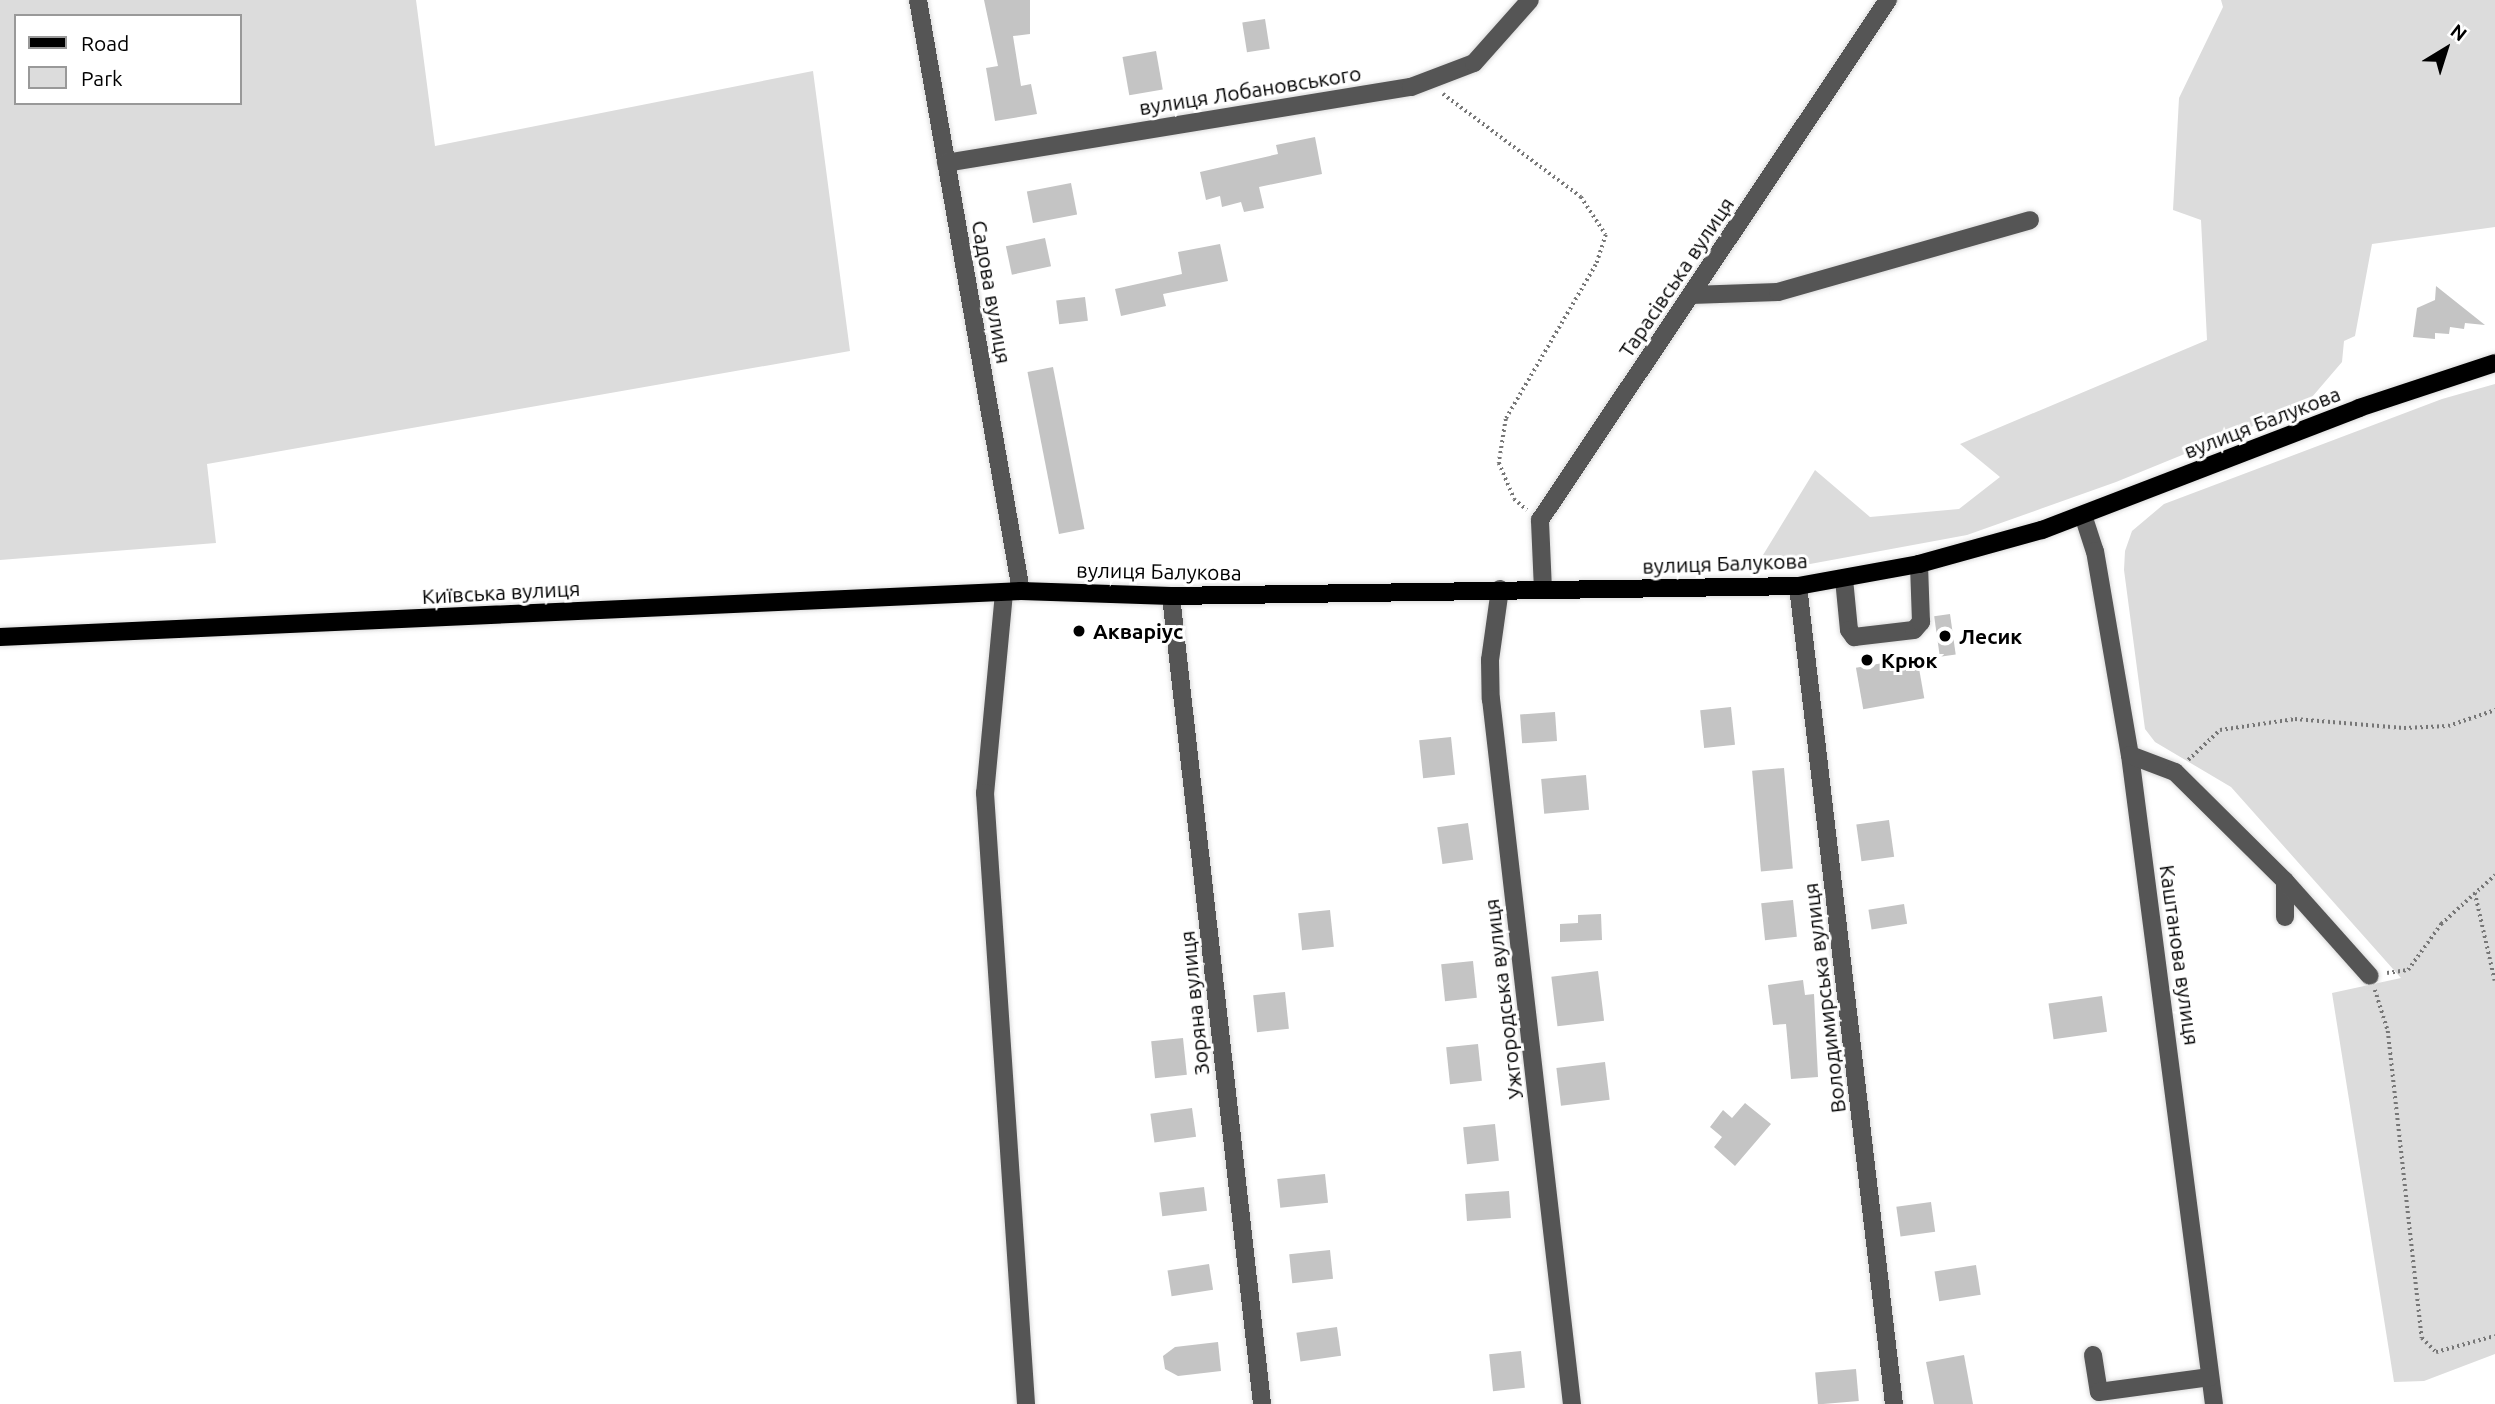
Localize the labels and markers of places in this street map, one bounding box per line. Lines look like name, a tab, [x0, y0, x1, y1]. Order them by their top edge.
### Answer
place label: Акваріус	[1093, 618, 1183, 644]
marker: Акваріус	[1071, 623, 1087, 639]
place label: Лесик	[1959, 623, 2022, 649]
marker: Лесик	[1937, 628, 1953, 644]
place label: Крюк	[1881, 647, 1937, 673]
marker: Крюк	[1859, 652, 1875, 668]

